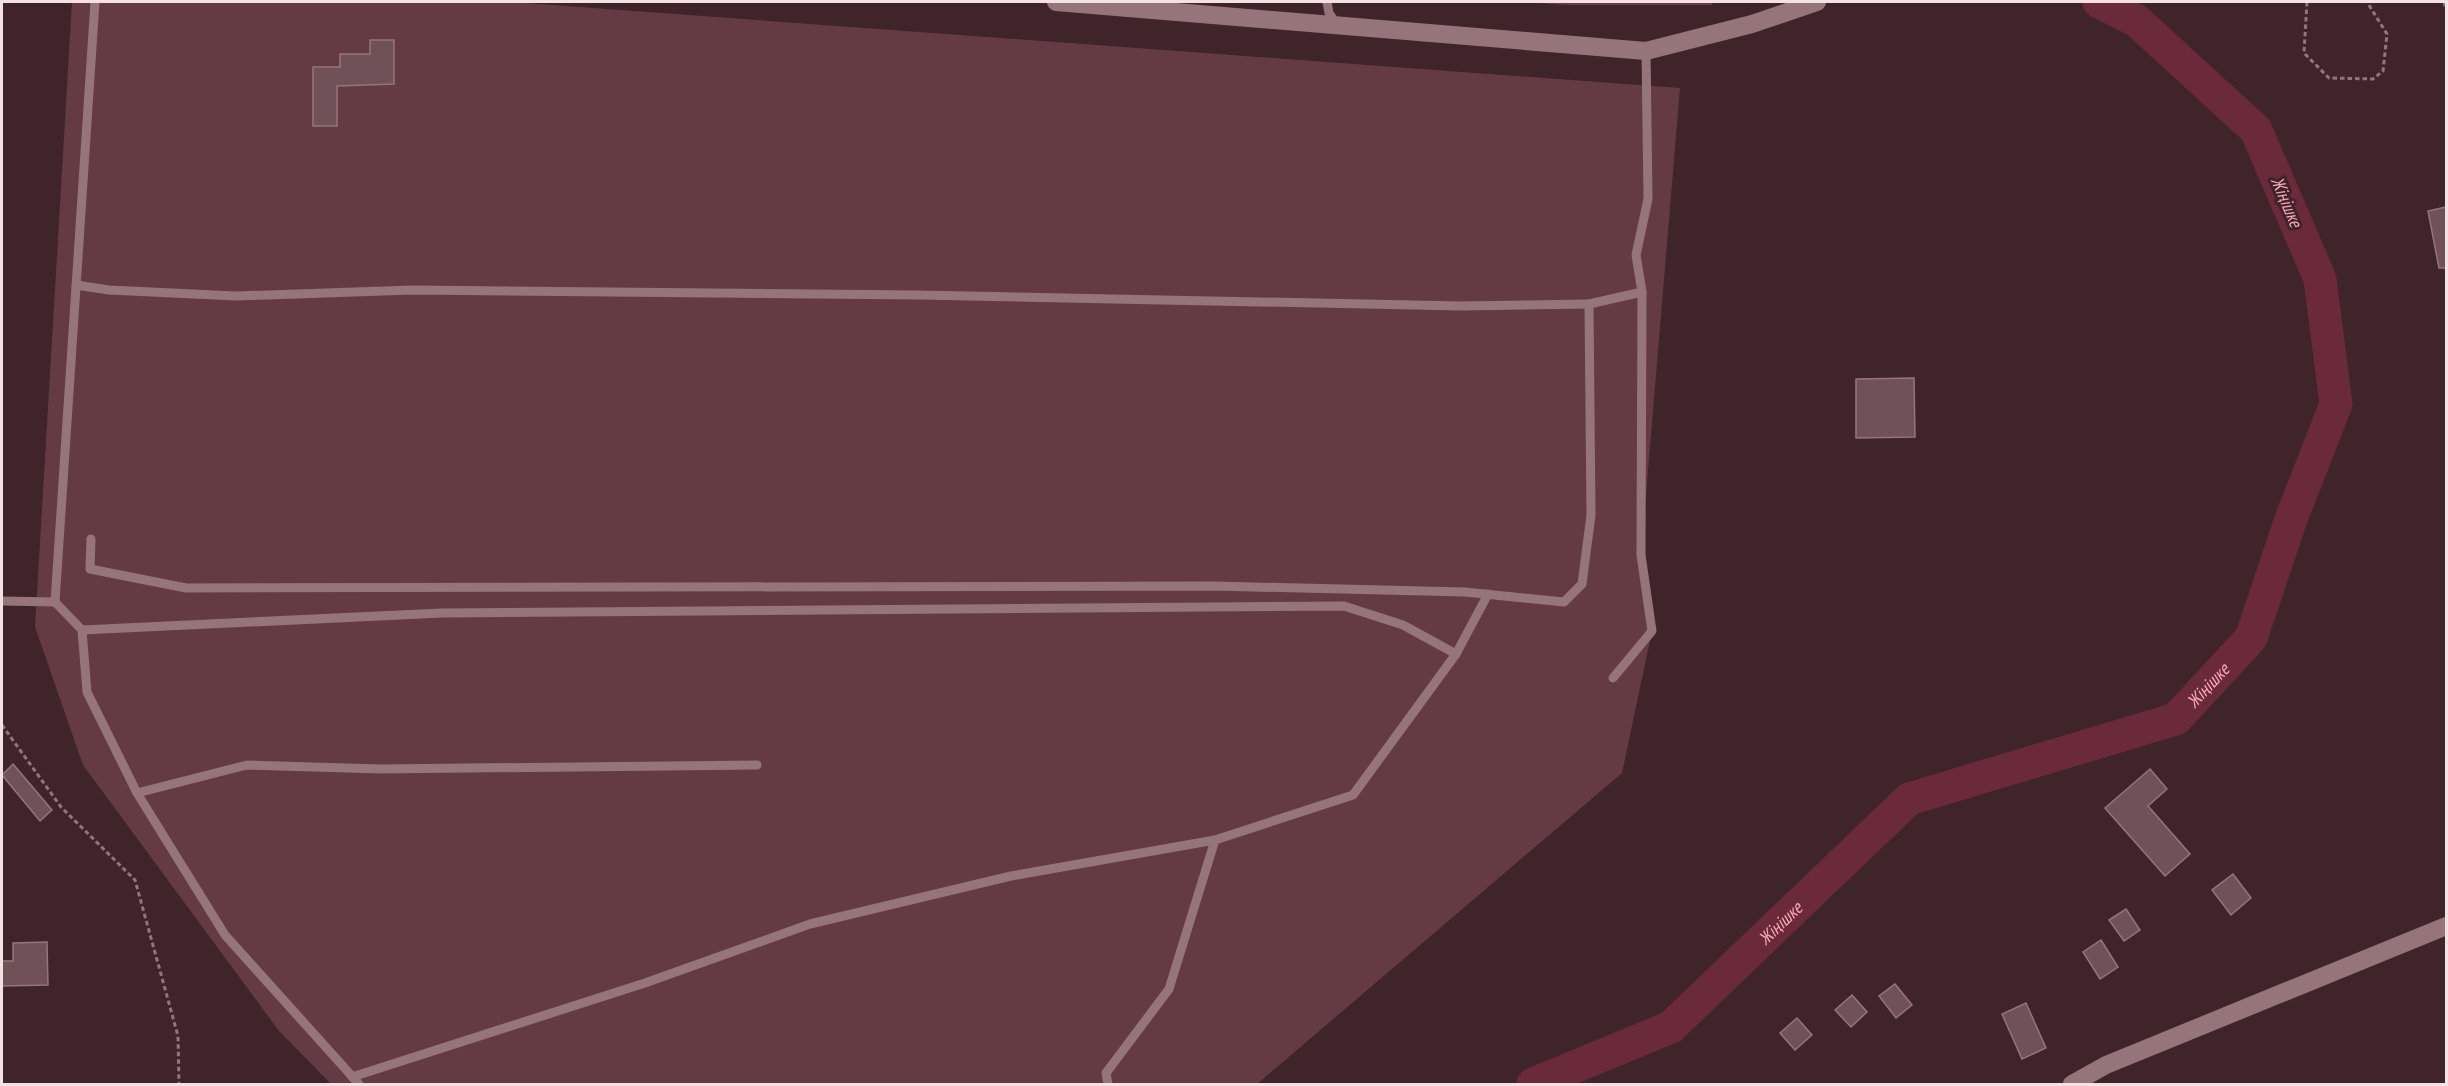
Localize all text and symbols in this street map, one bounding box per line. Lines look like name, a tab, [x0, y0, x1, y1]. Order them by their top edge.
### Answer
water label: Жіңішке	[2266, 172, 2308, 232]
water label: Жіңішке	[2181, 657, 2235, 713]
water label: Жіңішке	[1752, 895, 1808, 950]

